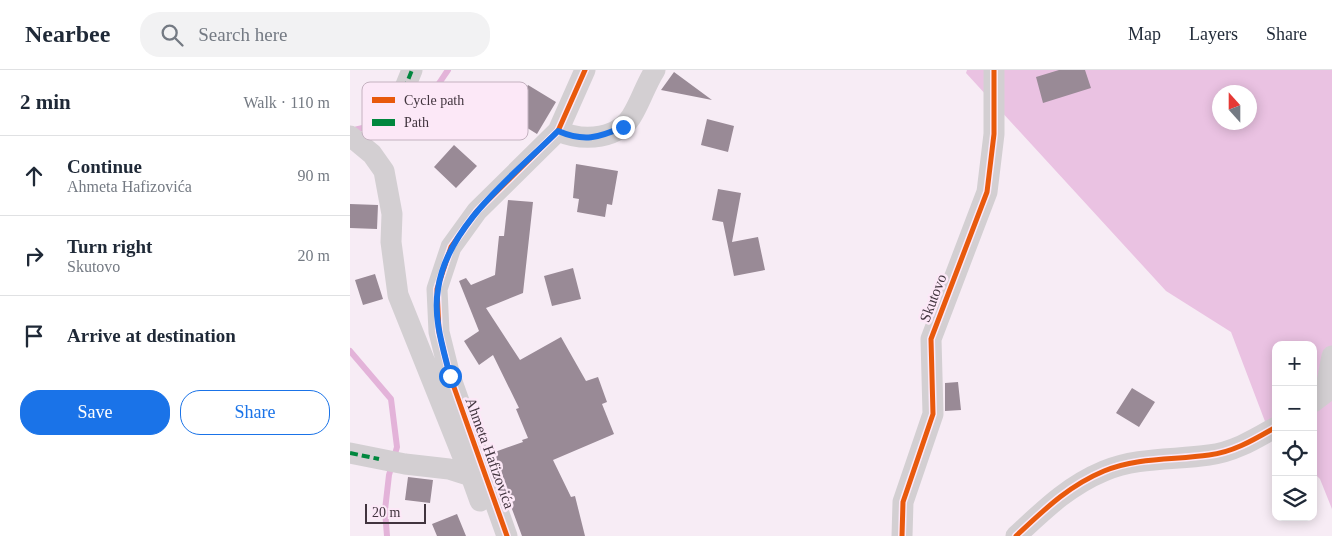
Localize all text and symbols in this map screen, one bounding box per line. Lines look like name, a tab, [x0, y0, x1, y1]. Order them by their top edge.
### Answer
search box	[140, 12, 490, 57]
text: Nearbee	[25, 21, 110, 47]
icon: search	[158, 21, 186, 49]
text: Search here	[198, 24, 287, 45]
text: Map	[1128, 24, 1161, 44]
text: Layers	[1189, 24, 1238, 44]
text: Share	[1266, 24, 1307, 44]
legend	[362, 82, 528, 140]
north arrow	[1212, 85, 1257, 130]
text: 2 min	[20, 90, 71, 114]
text: Cycle path	[404, 93, 464, 108]
text: Walk · 110 m	[243, 94, 330, 111]
text: Path	[404, 115, 429, 130]
route end	[612, 116, 635, 139]
text: Continue	[67, 156, 142, 177]
icon: ahead	[20, 162, 48, 190]
text: 90 m	[298, 167, 330, 184]
text: Ahmeta Hafizovića	[67, 178, 192, 195]
text: Turn right	[67, 236, 152, 257]
icon: right	[20, 242, 48, 270]
text: 20 m	[298, 247, 330, 264]
text: Skutovo	[67, 258, 120, 275]
street label: Skutovo	[917, 272, 949, 324]
icon: arrive	[20, 322, 48, 350]
text: Arrive at destination	[67, 325, 236, 346]
map controls	[1272, 341, 1317, 521]
button: +	[1272, 341, 1317, 386]
route start	[439, 365, 462, 388]
button: −	[1272, 386, 1317, 431]
button: Save	[20, 390, 170, 435]
button: Share	[180, 390, 330, 435]
street label: Ahmeta Hafizovića	[462, 395, 518, 511]
button: locate	[1272, 431, 1317, 476]
button: layers	[1272, 476, 1317, 521]
scale bar	[365, 501, 426, 524]
text: 20 m	[372, 505, 400, 520]

